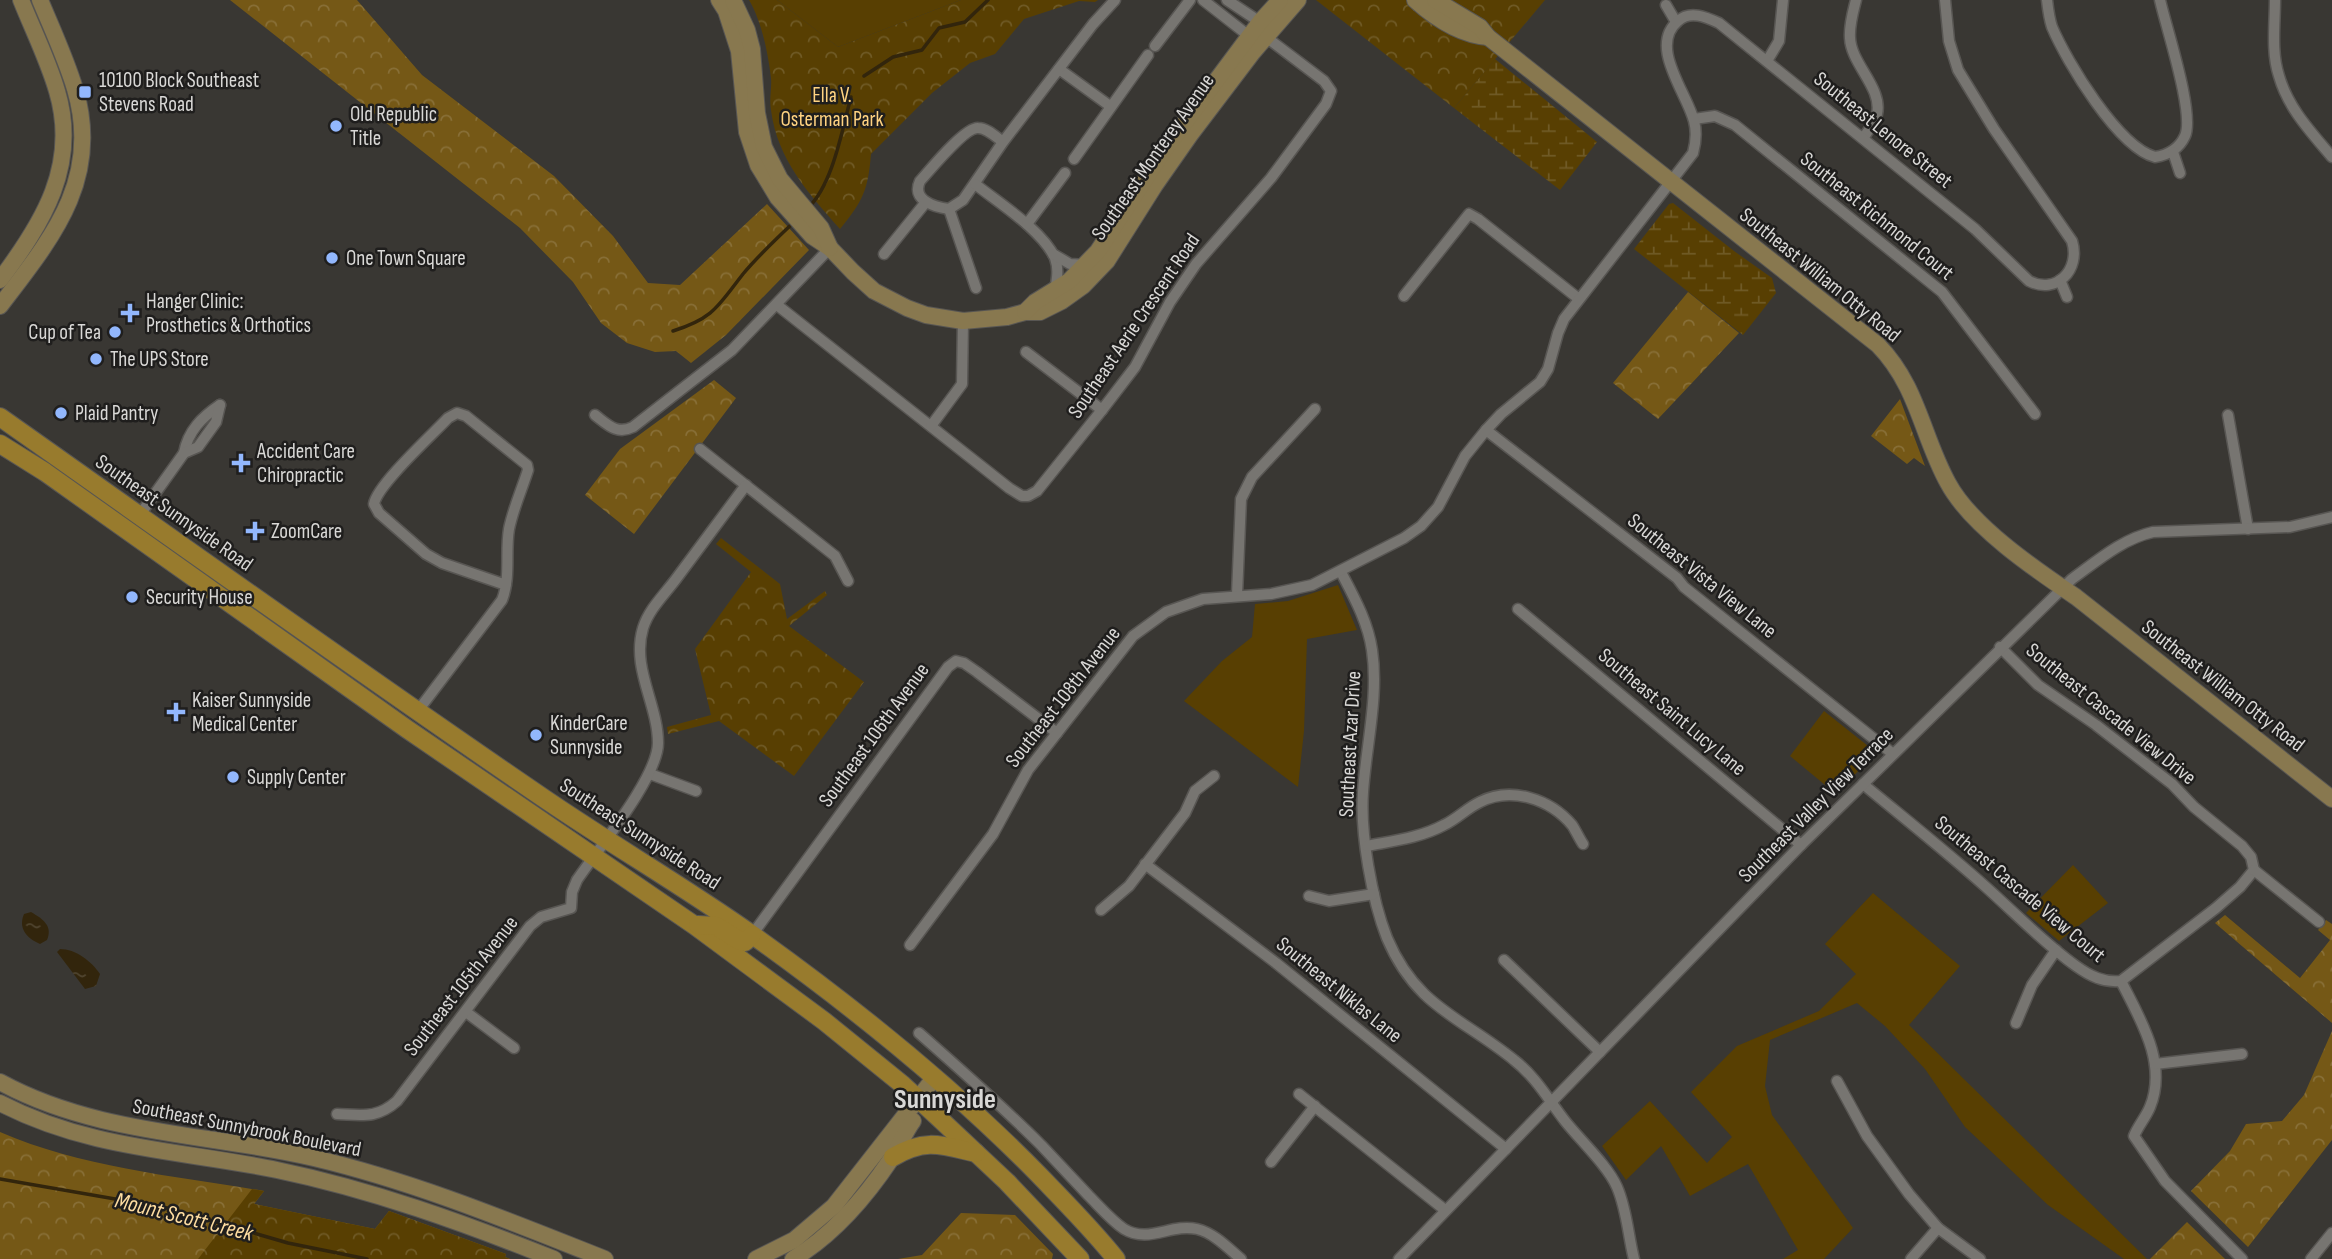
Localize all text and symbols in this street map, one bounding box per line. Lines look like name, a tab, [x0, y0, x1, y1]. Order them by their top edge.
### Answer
street label: Southeast Lenore Street	[1809, 66, 1957, 194]
place label: 10100 Block Southeast Stevens Road	[99, 68, 259, 117]
street label: Southeast Monterey Avenue	[1086, 69, 1220, 245]
park label: Ella V. Osterman Park	[780, 83, 884, 132]
marker: 10100 Block Southeast Stevens Road	[77, 84, 93, 100]
place label: Old Republic Title	[350, 102, 437, 151]
marker: Old Republic Title	[328, 118, 344, 134]
street label: Southeast Richmond Court	[1795, 146, 1959, 286]
street label: Southeast William Otty Road	[1734, 202, 1906, 348]
street label: Southeast Aerie Crescent Road	[1063, 229, 1205, 423]
place label: One Town Square	[346, 246, 466, 271]
marker: One Town Square	[324, 250, 340, 266]
place label: Hanger Clinic: Prosthetics & Orthotics	[146, 289, 311, 338]
marker: Hanger Clinic: Prosthetics & Orthotics	[120, 303, 140, 323]
place label: Cup of Tea	[28, 320, 101, 345]
marker: Cup of Tea	[107, 324, 123, 340]
place label: The UPS Store	[110, 347, 209, 372]
marker: The UPS Store	[88, 351, 104, 367]
place label: Plaid Pantry	[75, 401, 158, 426]
marker: Plaid Pantry	[53, 405, 69, 421]
place label: Accident Care Chiropractic	[256, 439, 355, 488]
street label: Southeast Sunnyside Road	[90, 449, 258, 577]
marker: Accident Care Chiropractic	[231, 453, 251, 473]
street label: Southeast Vista View Lane	[1622, 508, 1782, 644]
place label: ZoomCare	[271, 519, 342, 544]
marker: ZoomCare	[245, 521, 265, 541]
place label: Security House	[146, 585, 253, 610]
marker: Security House	[124, 589, 140, 605]
street label: Southeast William Otty Road	[2137, 615, 2309, 757]
street label: Southeast 108th Avenue	[1000, 622, 1126, 772]
street label: Southeast Cascade View Drive	[2021, 638, 2201, 790]
street label: Southeast Saint Lucy Lane	[1593, 643, 1751, 781]
street label: Southeast 106th Avenue	[813, 658, 935, 812]
street label: Southeast Azar Drive	[1334, 670, 1366, 818]
place label: Kaiser Sunnyside Medical Center	[192, 688, 311, 737]
marker: Kaiser Sunnyside Medical Center	[166, 702, 186, 722]
place label: KinderCare Sunnyside	[550, 711, 628, 760]
street label: Southeast Valley View Terrace	[1733, 722, 1899, 888]
marker: KinderCare Sunnyside	[528, 727, 544, 743]
place label: Supply Center	[247, 765, 346, 790]
marker: Supply Center	[225, 769, 241, 785]
street label: Southeast Sunnyside Road	[555, 773, 725, 895]
street label: Southeast Cascade View Court	[1930, 810, 2110, 968]
street label: Southeast 105th Avenue	[399, 911, 523, 1061]
street label: Southeast Niklas Lane	[1271, 932, 1407, 1048]
district label: Sunnyside	[894, 1083, 996, 1116]
street label: Southeast Sunnybrook Boulevard	[131, 1094, 363, 1162]
water label: Mount Scott Creek	[112, 1186, 257, 1248]

